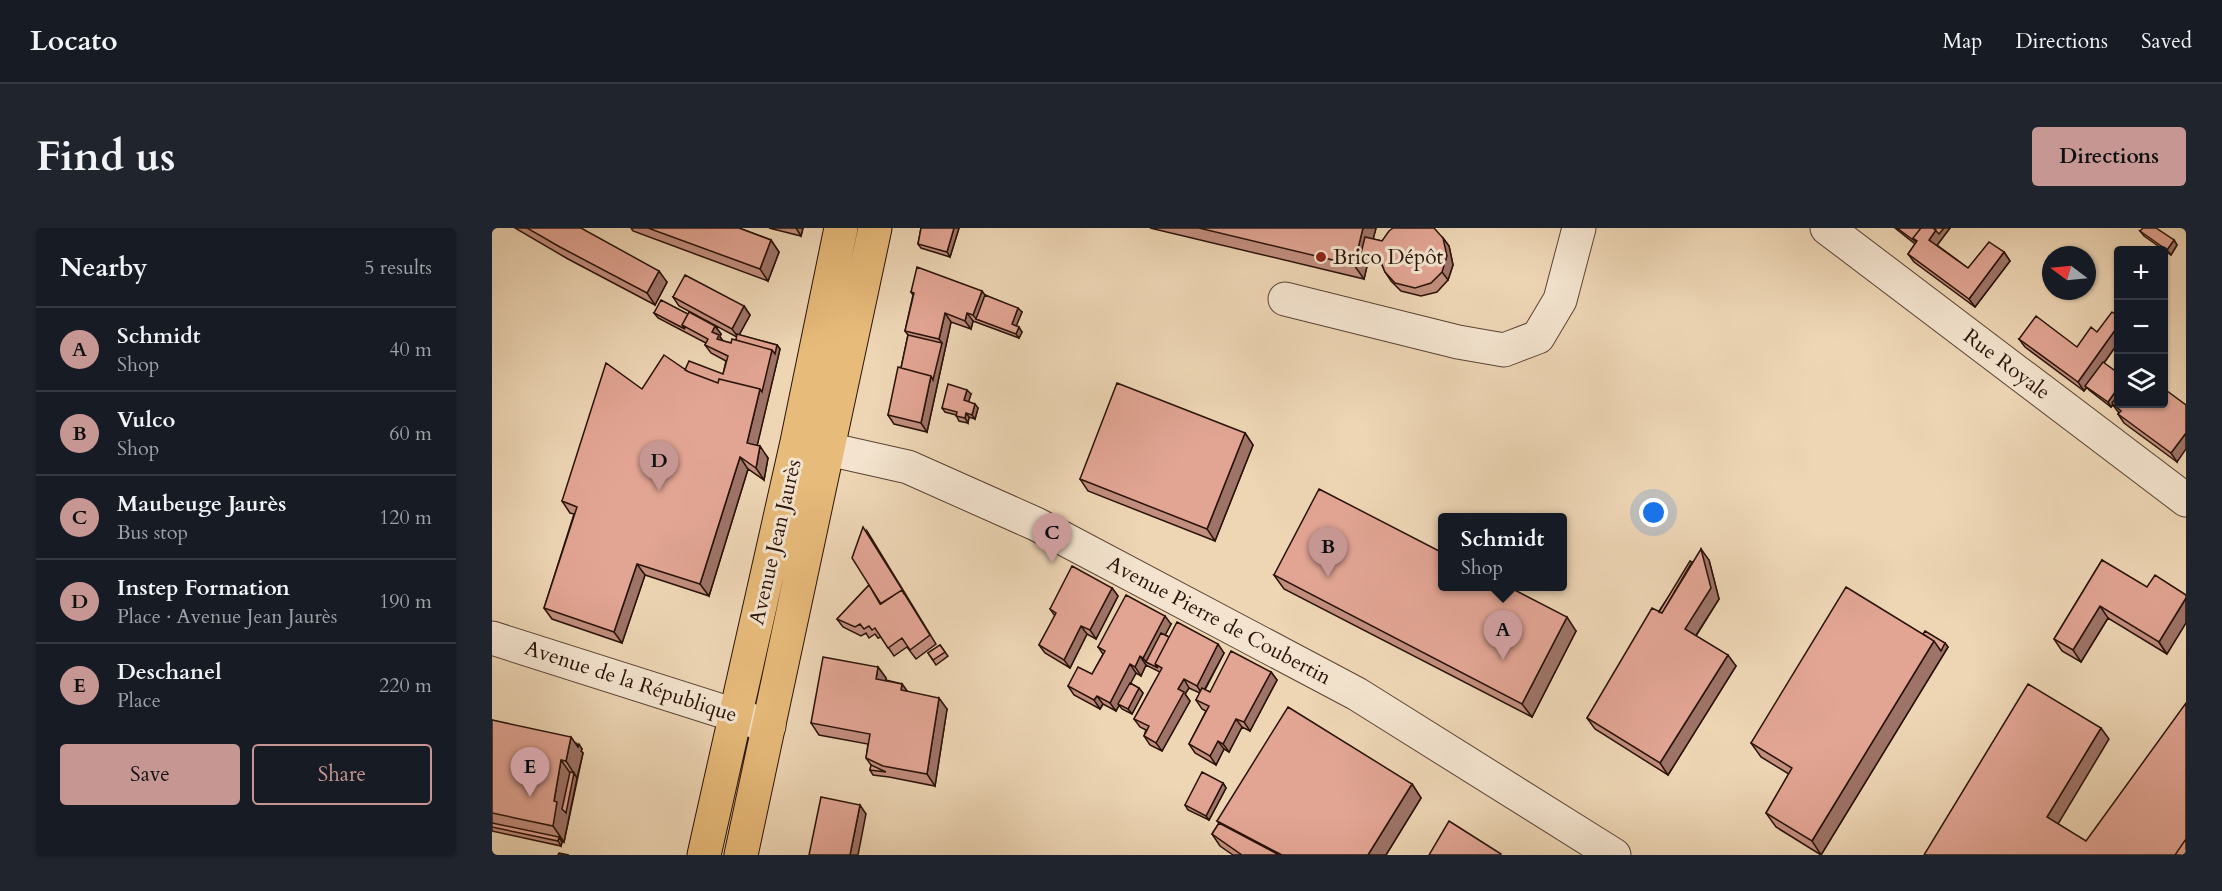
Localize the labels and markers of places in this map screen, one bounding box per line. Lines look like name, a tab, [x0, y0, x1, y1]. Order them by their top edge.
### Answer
place label: Brico Dépôt	[1333, 243, 1444, 272]
marker: Brico Dépôt	[1314, 250, 1328, 264]
pin: D	[640, 442, 678, 491]
pin: C	[1032, 514, 1072, 563]
pin: B	[1308, 528, 1348, 577]
pin: A	[1484, 610, 1522, 660]
pin: E	[510, 748, 549, 797]

